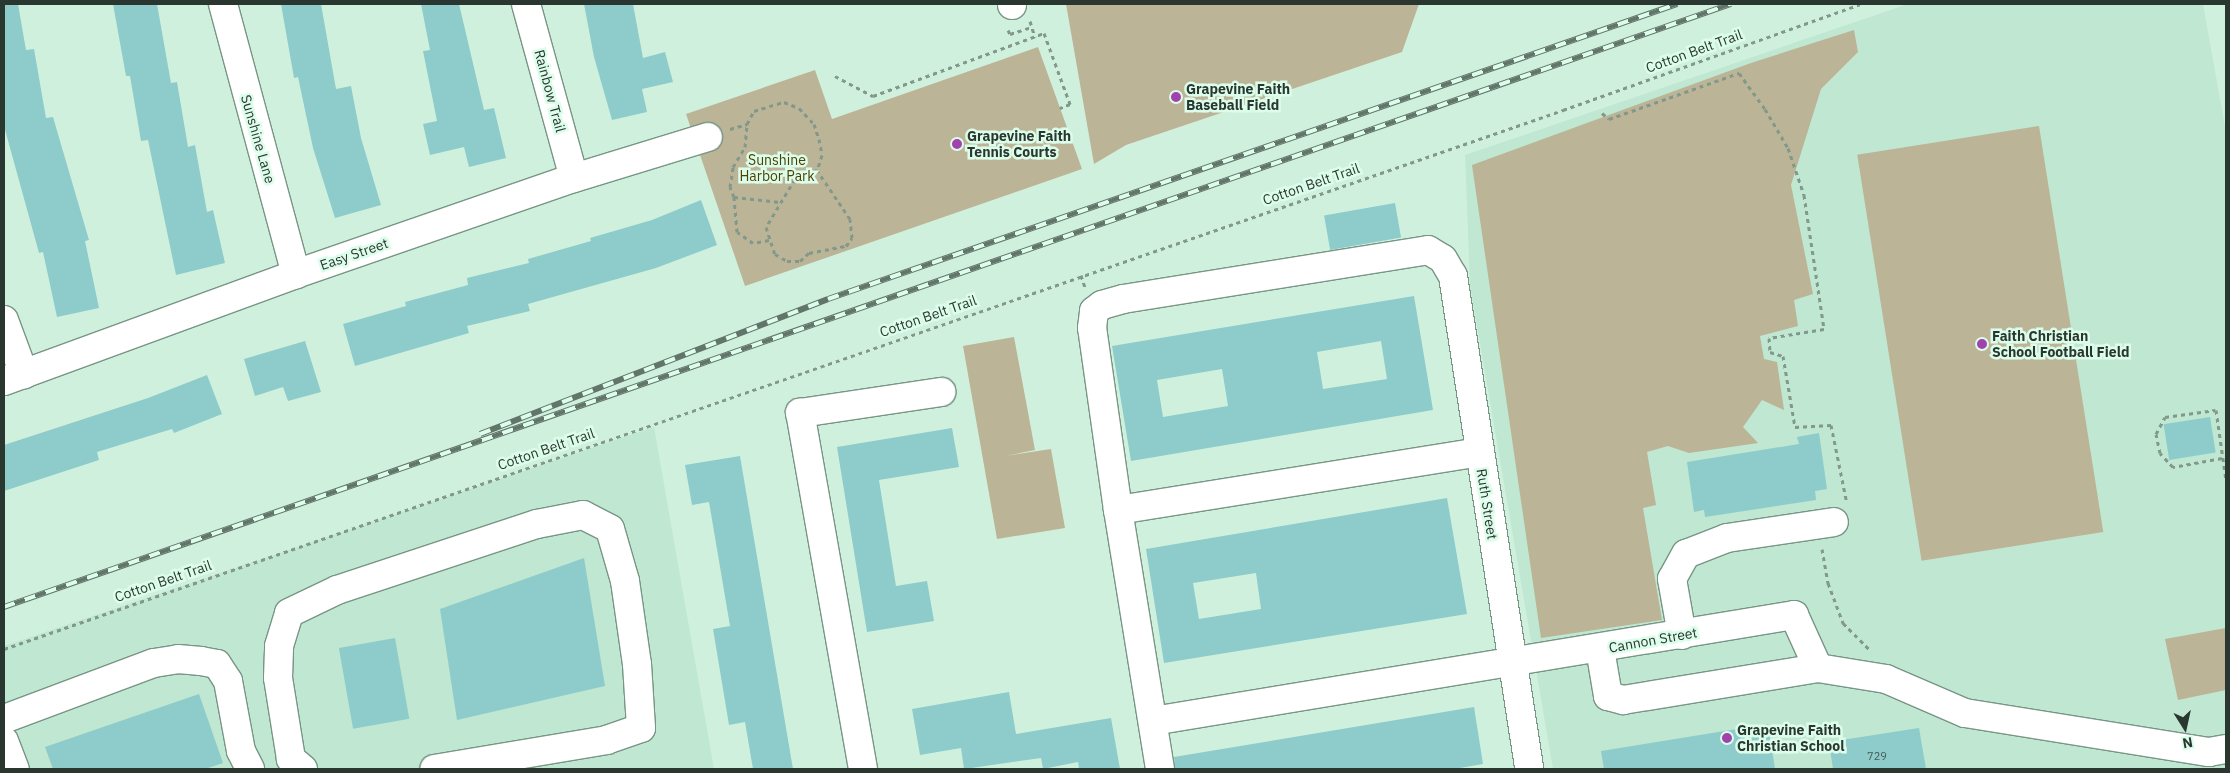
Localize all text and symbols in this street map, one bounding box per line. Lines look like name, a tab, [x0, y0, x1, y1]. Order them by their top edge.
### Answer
street label: Cotton Belt Trail	[1644, 26, 1744, 76]
street label: Rainbow Trail	[531, 48, 569, 134]
place label: Grapevine Faith Baseball Field	[1186, 81, 1290, 114]
marker: Grapevine Faith Baseball Field	[1170, 91, 1182, 103]
street label: Sunshine Lane	[237, 93, 279, 185]
place label: Grapevine Faith Tennis Courts	[967, 128, 1071, 160]
marker: Grapevine Faith Tennis Courts	[951, 138, 963, 150]
park label: Sunshine Harbor Park	[739, 152, 815, 184]
street label: Cotton Belt Trail	[1260, 160, 1362, 208]
street label: Easy Street	[318, 235, 390, 273]
street label: Cotton Belt Trail	[877, 292, 979, 340]
place label: Faith Christian School Football Field	[1992, 328, 2129, 361]
marker: Faith Christian School Football Field	[1976, 338, 1988, 350]
street label: Cotton Belt Trail	[495, 425, 597, 473]
street label: Ruth Street	[1473, 467, 1501, 541]
street label: Cotton Belt Trail	[112, 557, 214, 605]
street label: Cannon Street	[1607, 624, 1699, 656]
north arrow	[2160, 703, 2210, 753]
place label: Grapevine Faith Christian School	[1737, 722, 1844, 754]
marker: Grapevine Faith Christian School	[1721, 732, 1733, 744]
text: N	[2181, 733, 2194, 753]
house number: 729	[1867, 749, 1887, 763]

